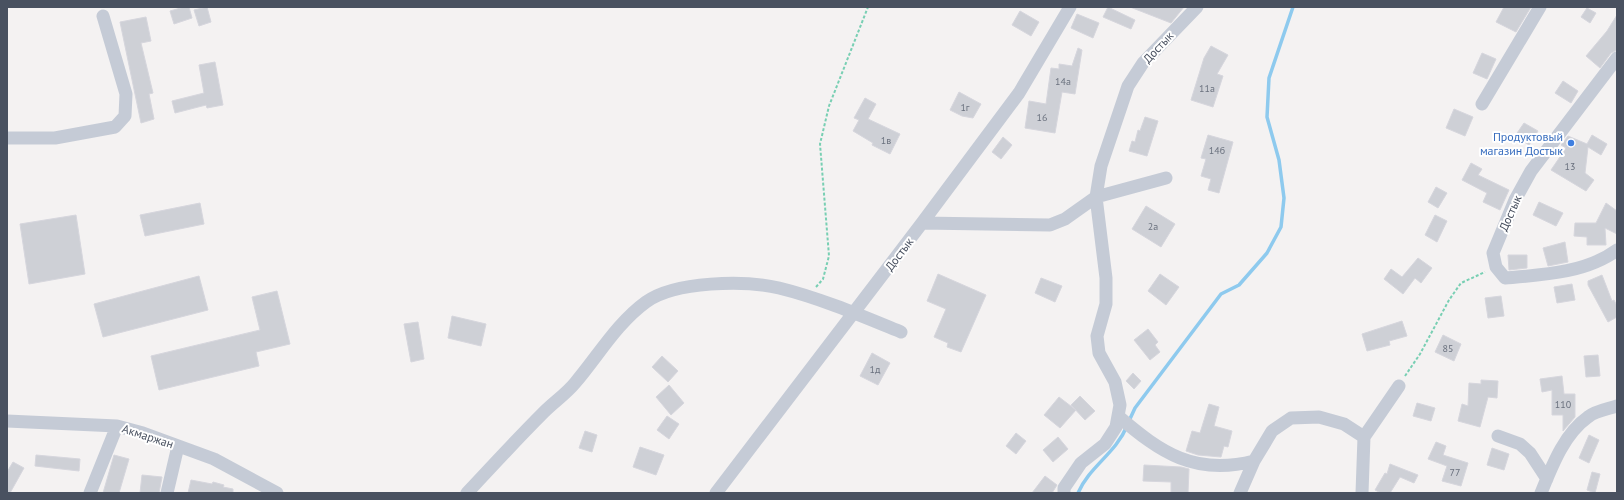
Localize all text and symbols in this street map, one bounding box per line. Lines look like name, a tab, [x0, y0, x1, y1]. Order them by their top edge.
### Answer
street label: Достык	[1140, 28, 1177, 66]
house number: 14а	[1055, 75, 1071, 88]
house number: 11а	[1199, 82, 1215, 95]
house number: 1г	[960, 101, 970, 114]
house number: 16	[1037, 111, 1047, 124]
place label: Продуктовый магазин Достык	[1480, 129, 1563, 158]
house number: 1в	[881, 134, 891, 147]
marker: Продуктовый магазин Достык	[1566, 138, 1576, 148]
house number: 14б	[1209, 144, 1225, 157]
house number: 13	[1565, 160, 1575, 173]
street label: Достык	[1495, 192, 1525, 233]
house number: 2а	[1148, 220, 1158, 233]
street label: Достык	[882, 234, 917, 274]
house number: 85	[1443, 342, 1453, 355]
house number: 1д	[870, 363, 881, 376]
house number: 110	[1555, 398, 1572, 411]
street label: Акмаржан	[120, 421, 176, 451]
house number: 77	[1450, 466, 1460, 479]

